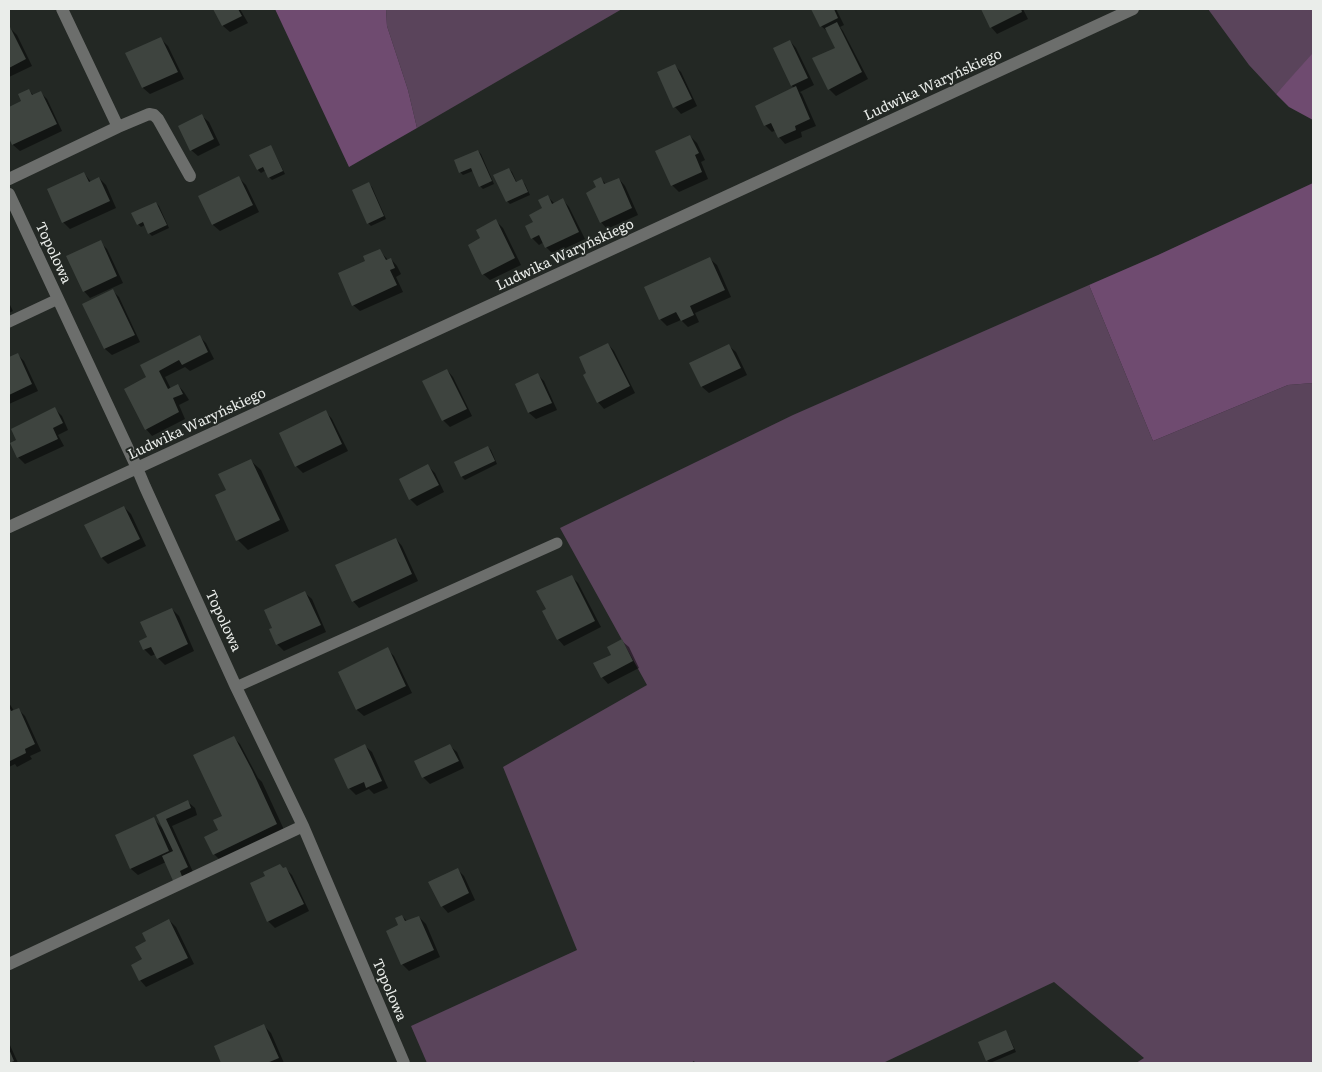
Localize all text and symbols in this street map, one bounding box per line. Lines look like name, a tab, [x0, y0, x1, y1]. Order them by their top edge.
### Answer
street label: Ludwika Waryńskiego	[861, 46, 1005, 124]
street label: Ludwika Waryńskiego	[493, 216, 637, 294]
street label: Topolowa	[31, 219, 75, 287]
street label: Ludwika Waryńskiego	[125, 385, 269, 463]
street label: Topolowa	[201, 587, 245, 655]
street label: Topolowa	[368, 956, 410, 1024]

